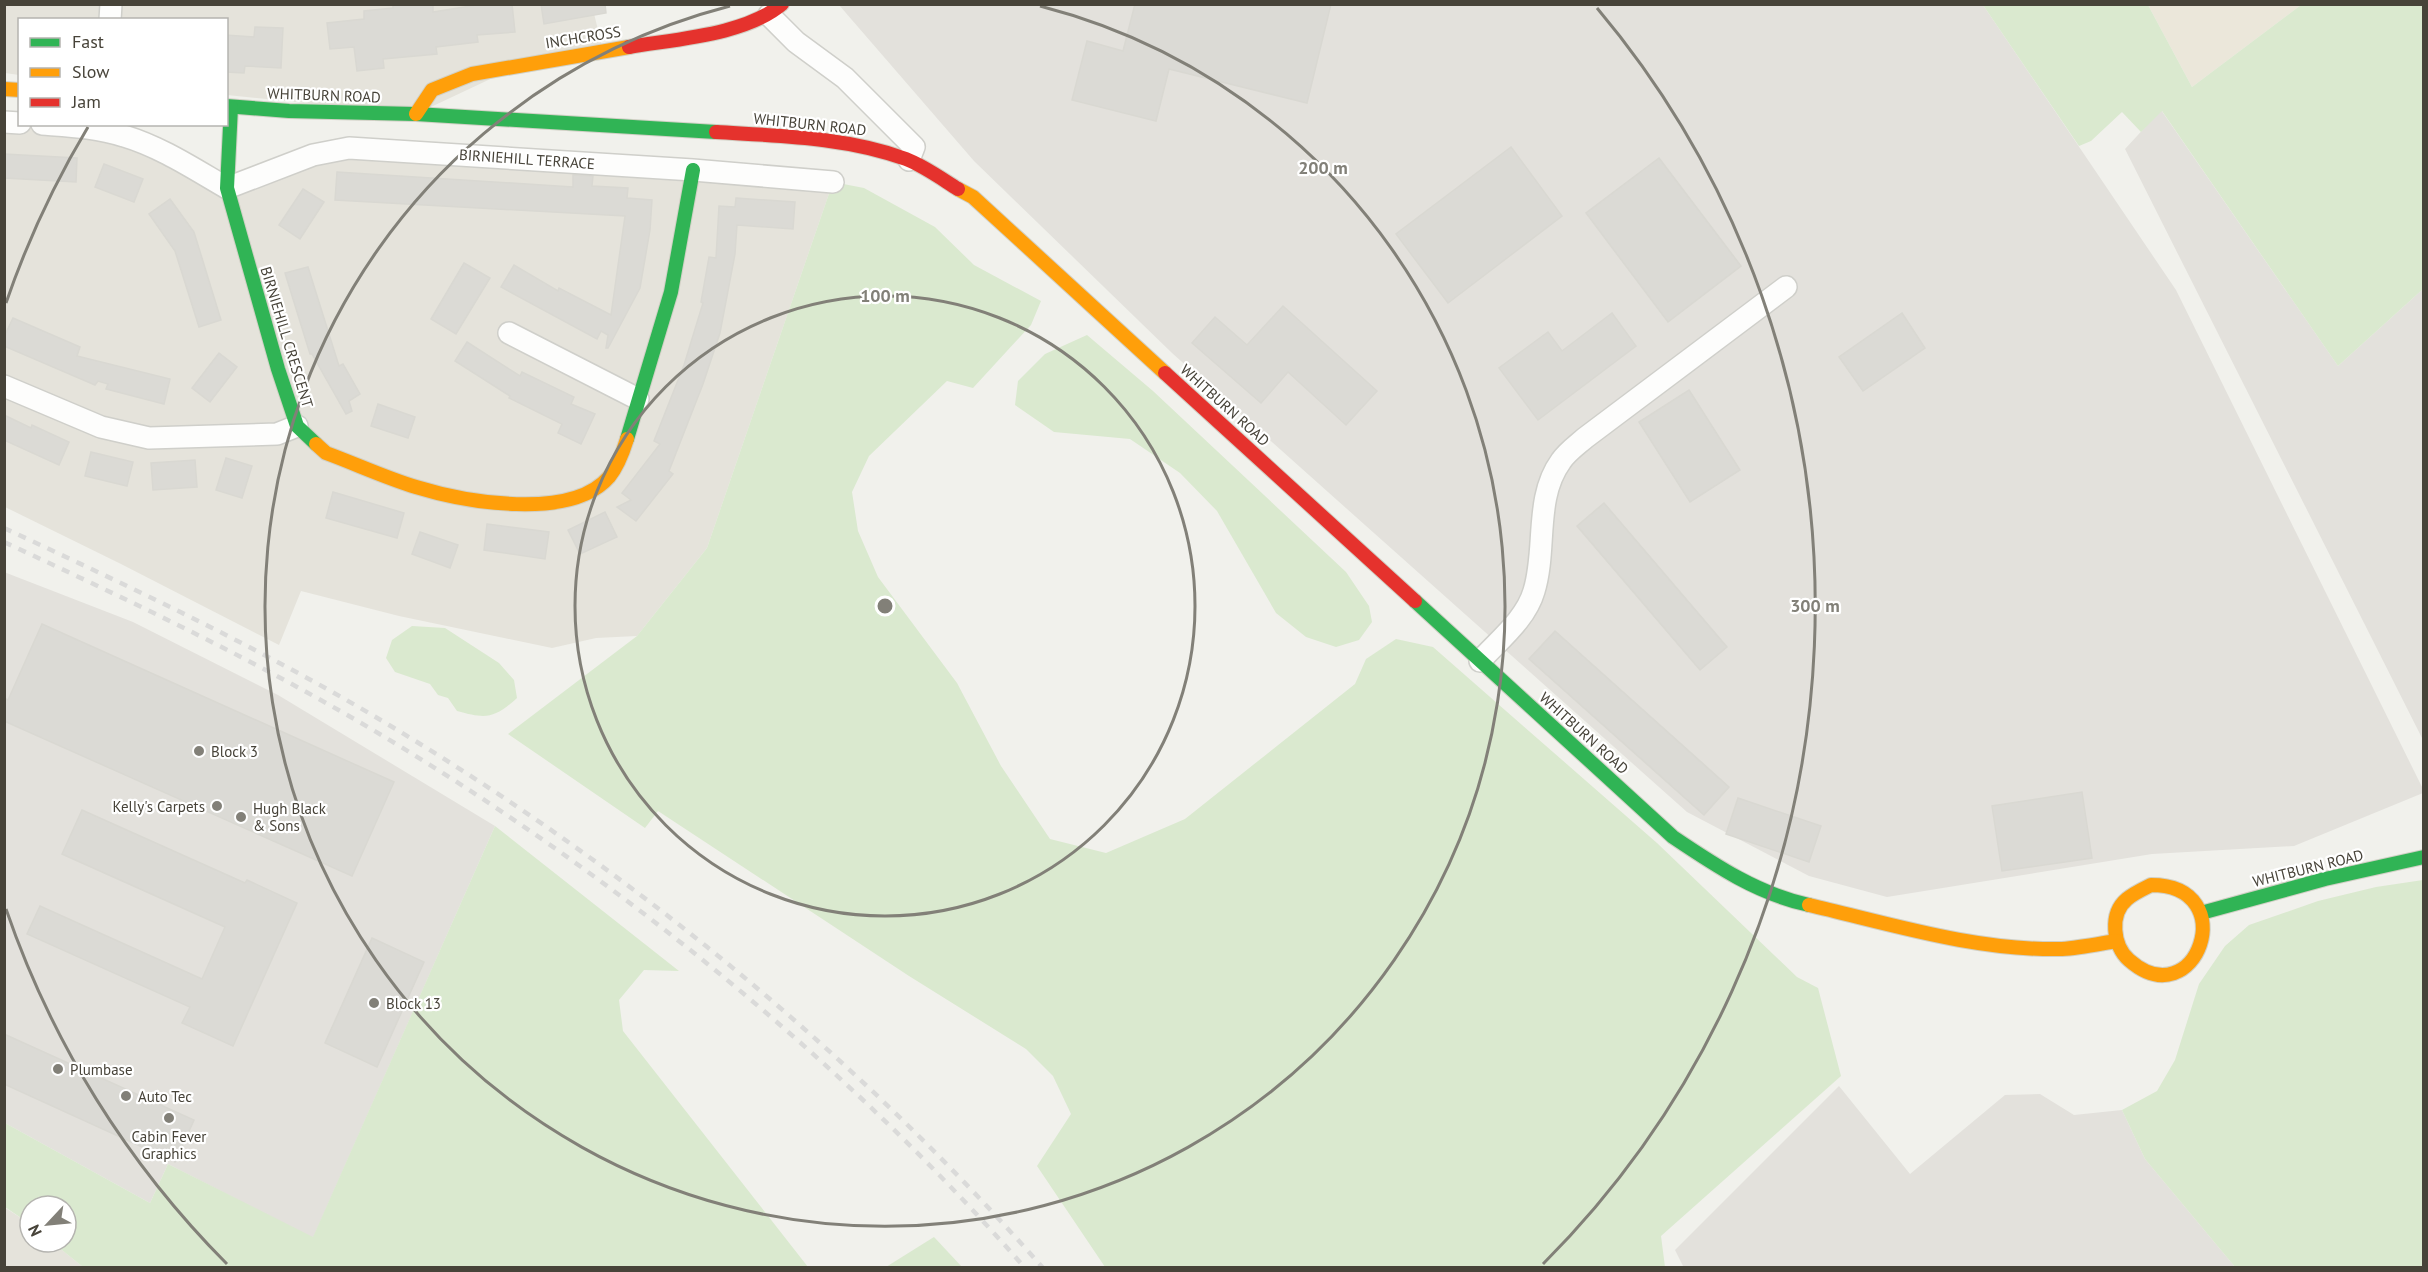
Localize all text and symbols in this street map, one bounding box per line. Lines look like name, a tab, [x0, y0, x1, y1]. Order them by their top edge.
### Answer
legend	[18, 18, 228, 126]
street label: INCHCROSS	[544, 22, 622, 52]
text: Fast	[72, 30, 104, 53]
text: Slow	[72, 60, 110, 83]
street label: WHITBURN ROAD	[267, 84, 381, 106]
text: Jam	[71, 90, 101, 113]
street label: WHITBURN ROAD	[753, 109, 867, 139]
street label: BIRNIEHILL TERRACE	[458, 145, 596, 173]
text: 200 m	[1298, 156, 1348, 179]
street label: BIRNIEHILL CRESCENT	[257, 264, 318, 410]
text: 100 m	[860, 284, 910, 307]
street label: WHITBURN ROAD	[1176, 360, 1274, 450]
text: 300 m	[1790, 594, 1840, 617]
centre of rings	[875, 596, 895, 616]
street label: WHITBURN ROAD	[1535, 688, 1633, 778]
place label: Block 3	[211, 742, 258, 761]
marker: Block 3	[192, 744, 206, 758]
place label: Kelly's Carpets	[113, 797, 205, 816]
marker: Kelly's Carpets	[210, 799, 224, 813]
place label: Hugh Black & Sons	[253, 799, 327, 835]
marker: Hugh Black & Sons	[234, 810, 248, 824]
street label: WHITBURN ROAD	[2251, 845, 2365, 891]
place label: Block 13	[386, 994, 441, 1013]
marker: Block 13	[367, 996, 381, 1010]
place label: Plumbase	[70, 1060, 133, 1079]
marker: Plumbase	[51, 1062, 65, 1076]
place label: Auto Tec	[138, 1087, 192, 1106]
marker: Auto Tec	[119, 1089, 133, 1103]
marker: Cabin Fever Graphics	[162, 1111, 176, 1125]
place label: Cabin Fever Graphics	[132, 1127, 206, 1163]
north arrow	[18, 1194, 78, 1254]
text: N	[23, 1221, 46, 1240]

